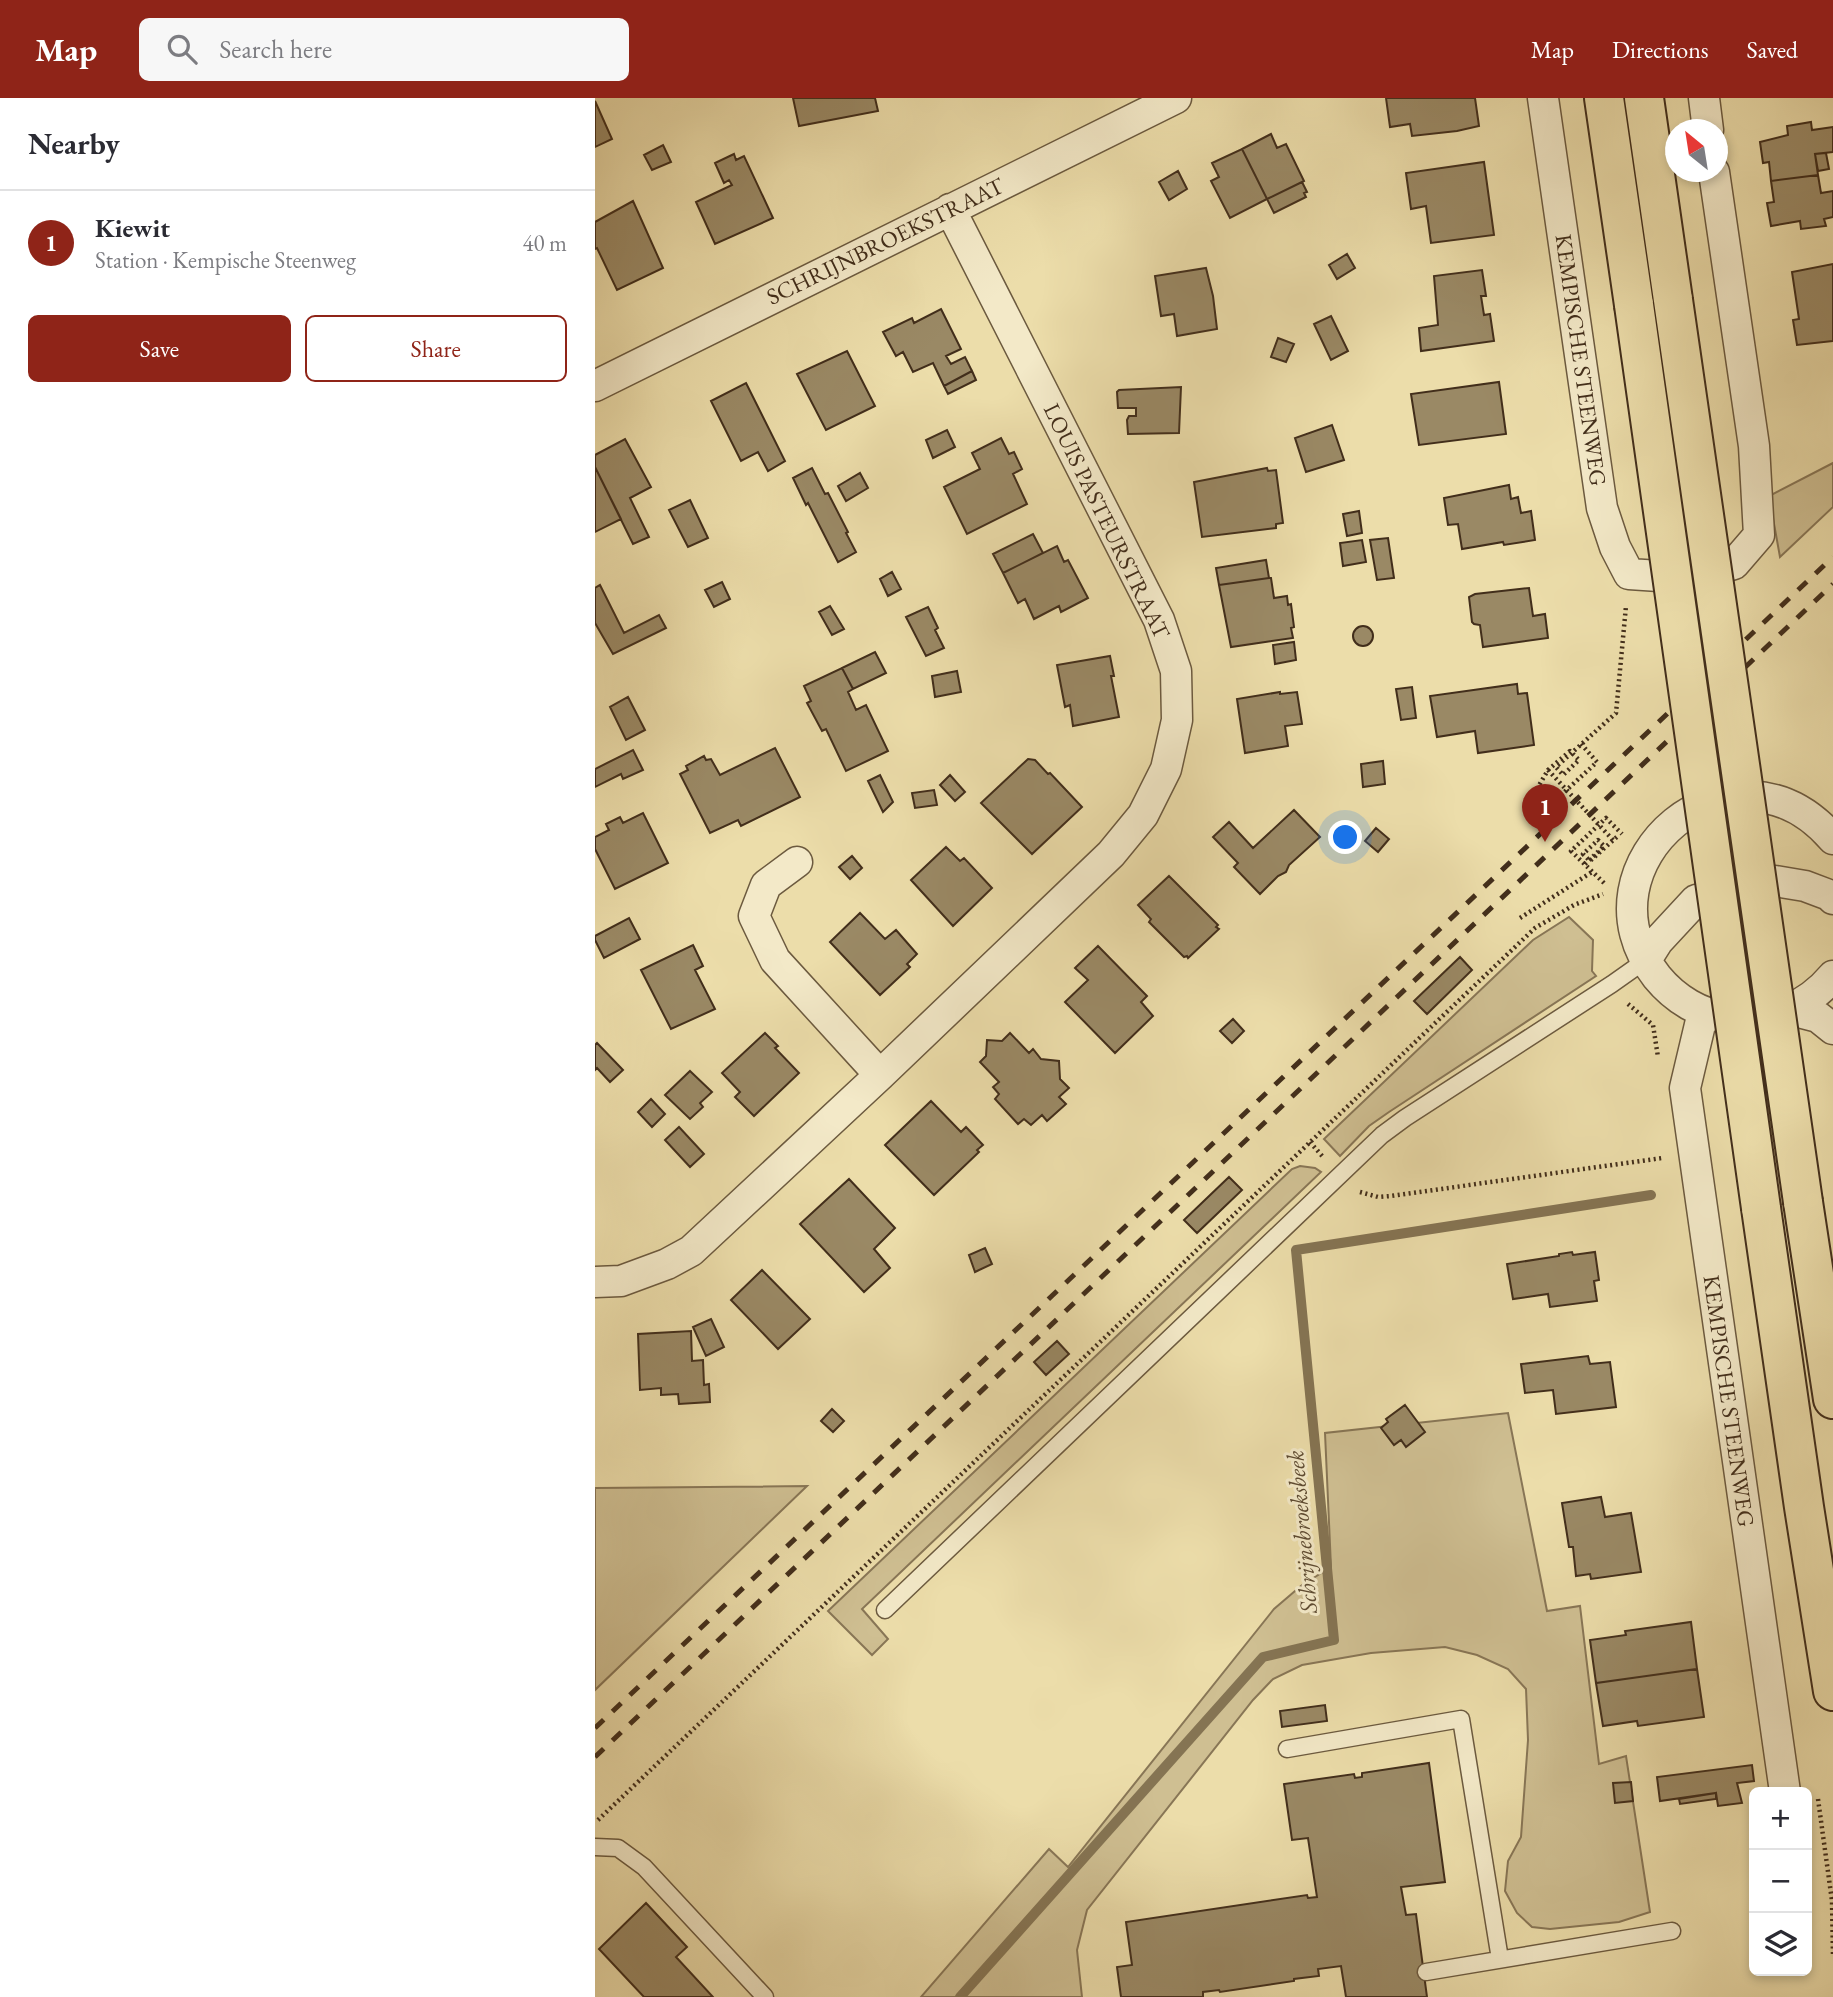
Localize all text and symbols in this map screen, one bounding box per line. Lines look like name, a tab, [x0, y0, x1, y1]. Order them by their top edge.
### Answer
search box	[139, 18, 629, 81]
text: Map	[35, 28, 97, 71]
icon: search	[163, 30, 201, 68]
text: Search here	[219, 32, 332, 66]
text: Map	[1531, 34, 1574, 65]
text: Directions	[1612, 34, 1709, 65]
text: Saved	[1747, 34, 1798, 65]
north arrow	[1665, 119, 1728, 182]
text: Nearby	[28, 124, 120, 163]
street label: SCHRIJNBROEKSTRAAT	[761, 170, 1009, 312]
text: Kiewit	[95, 211, 170, 245]
text: 1	[45, 228, 57, 258]
text: 40 m	[522, 228, 567, 258]
street label: KEMPISCHE STEENWEG	[1548, 232, 1614, 488]
text: Station · Kempische Steenweg	[95, 245, 356, 275]
button: Save	[28, 315, 291, 382]
button: Share	[305, 315, 567, 382]
street label: LOUIS PASTEURSTRAAT	[1037, 398, 1177, 644]
pin: 1	[1522, 784, 1568, 842]
your location	[1328, 820, 1362, 854]
street label: KEMPISCHE STEENWEG	[1696, 1273, 1762, 1529]
water label: Schrijnebroeksbeek	[1279, 1449, 1324, 1616]
map controls	[1749, 1787, 1812, 1976]
button: +	[1749, 1787, 1812, 1850]
button: −	[1749, 1850, 1812, 1913]
button: layers	[1749, 1913, 1812, 1976]

